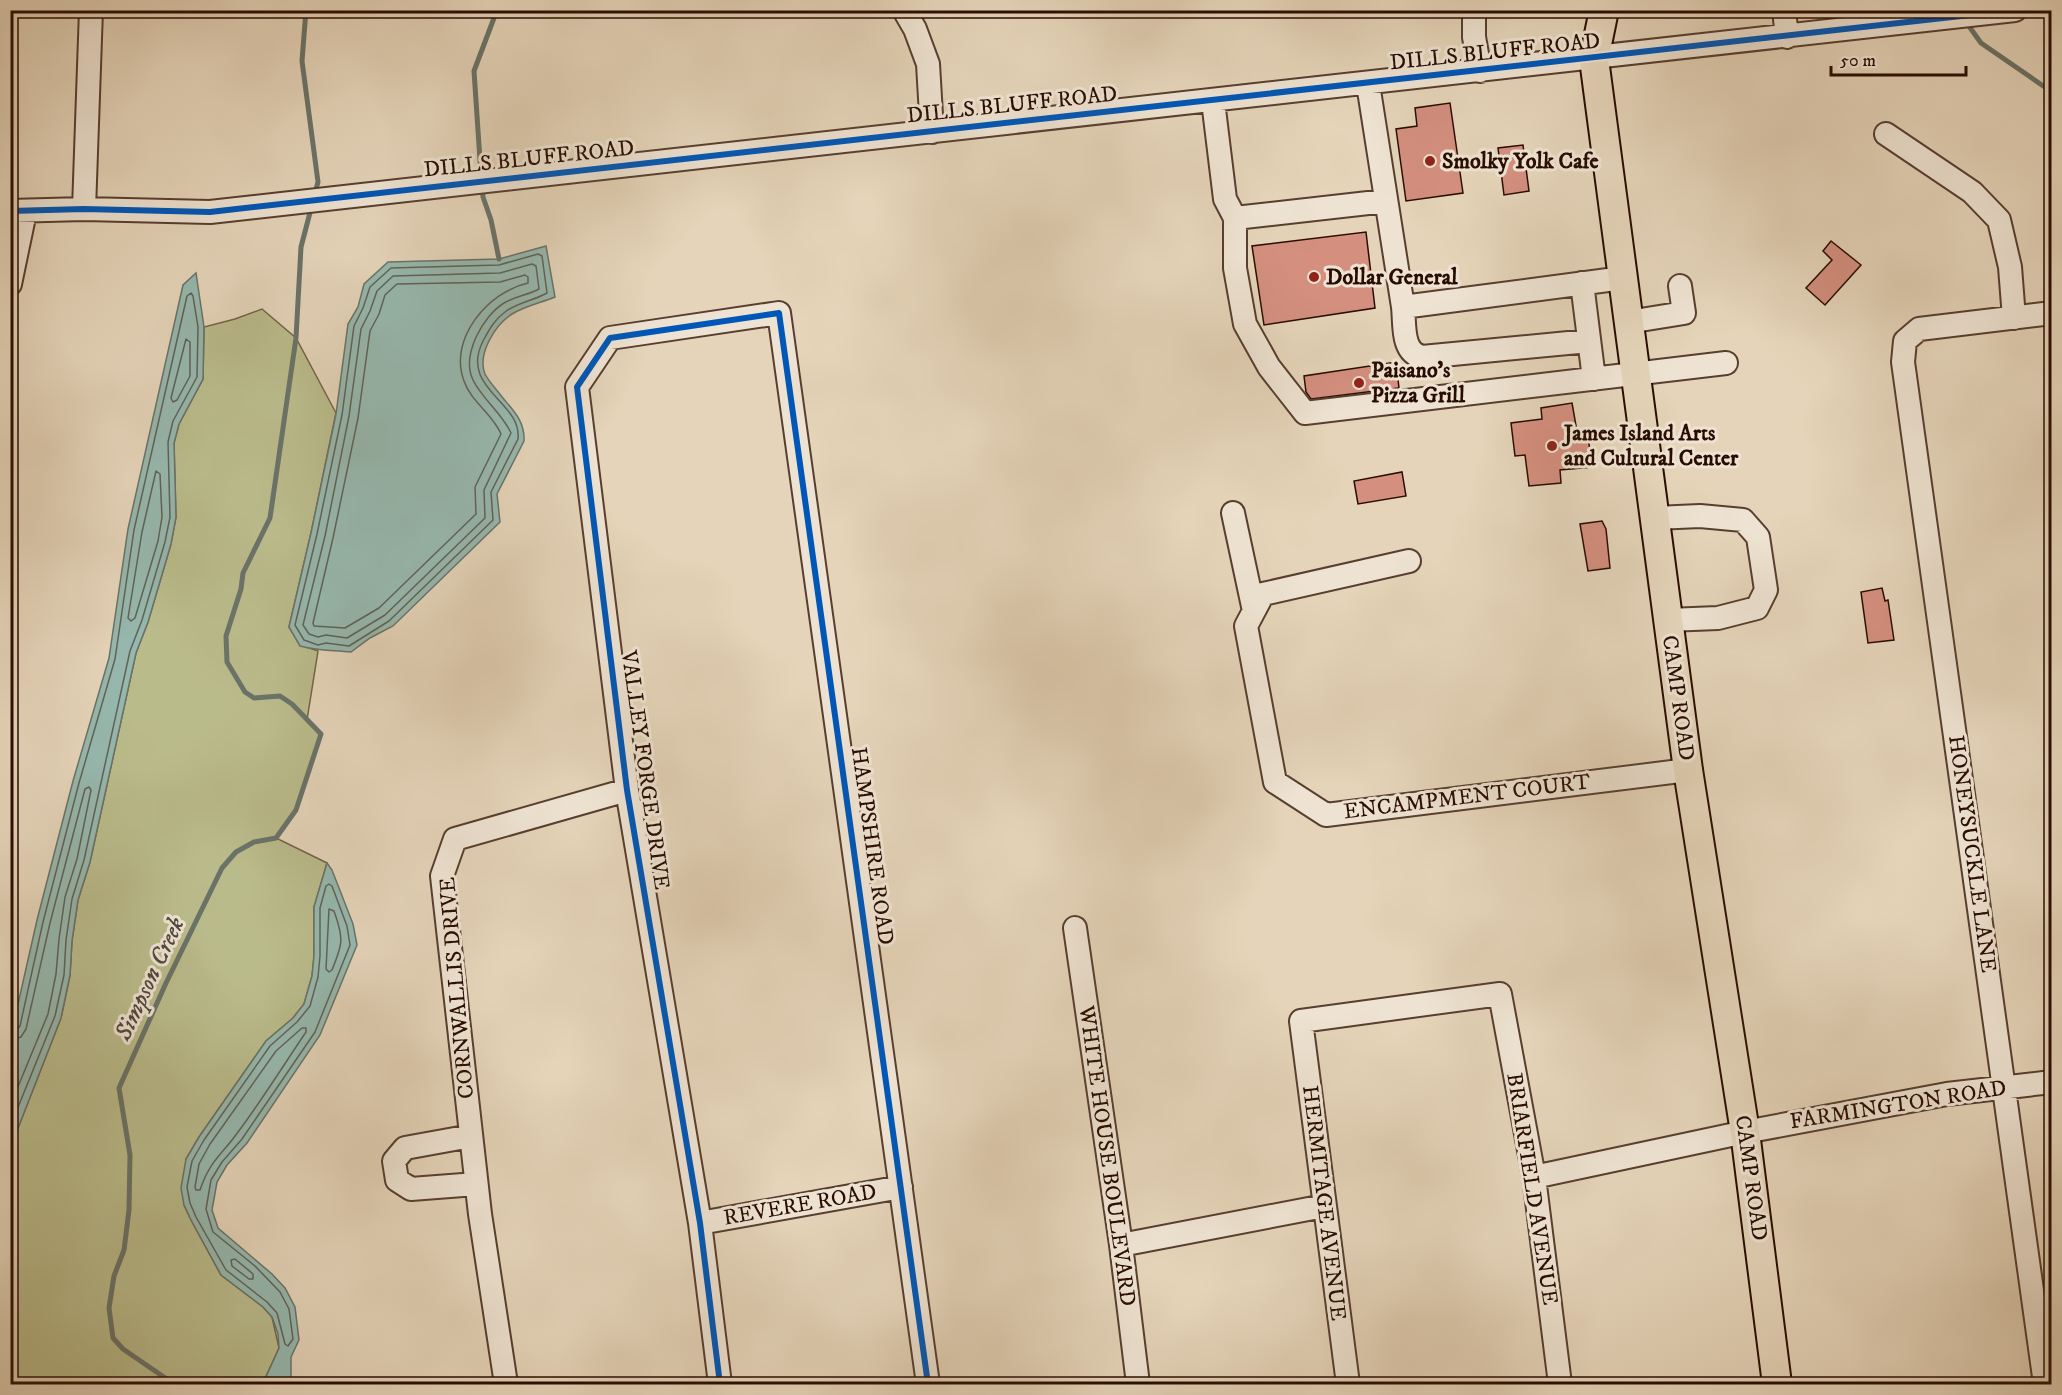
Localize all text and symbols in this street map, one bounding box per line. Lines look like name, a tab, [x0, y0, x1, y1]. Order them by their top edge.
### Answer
street label: DILLS BLUFF ROAD	[1388, 28, 1602, 76]
scale bar	[1831, 39, 1966, 77]
text: 50 m	[1840, 50, 1876, 72]
street label: DILLS BLUFF ROAD	[905, 81, 1119, 129]
street label: DILLS BLUFF ROAD	[422, 135, 636, 183]
place label: Smolky Yolk Cafe	[1442, 148, 1599, 175]
marker: Smolky Yolk Cafe	[1423, 154, 1437, 168]
place label: Dollar General	[1326, 264, 1458, 291]
marker: Dollar General	[1307, 270, 1321, 284]
place label: Paisano's Pizza Grill	[1371, 357, 1465, 409]
marker: Paisano's Pizza Grill	[1352, 376, 1366, 390]
place label: James Island Arts and Cultural Center	[1561, 420, 1739, 472]
marker: James Island Arts and Cultural Center	[1545, 439, 1559, 453]
street label: CAMP ROAD	[1656, 633, 1700, 763]
street label: VALLEY FORGE DRIVE	[615, 648, 675, 891]
street label: HONEYSUCKLE LANE	[1942, 734, 2002, 974]
street label: HAMPSHIRE ROAD	[845, 745, 899, 947]
street label: ENCAMPMENT COURT	[1342, 768, 1592, 826]
street label: CORNWALLIS DRIVE	[434, 876, 480, 1100]
water label: Simpson Creek	[108, 913, 192, 1046]
street label: WHITE HOUSE BOULEVARD	[1072, 1003, 1141, 1308]
street label: BRIARFIELD AVENUE	[1500, 1071, 1564, 1307]
street label: FARMINGTON ROAD	[1788, 1075, 2008, 1135]
street label: HERMITAGE AVENUE	[1296, 1084, 1352, 1322]
street label: CAMP ROAD	[1729, 1113, 1773, 1243]
street label: REVERE ROAD	[721, 1178, 879, 1232]

